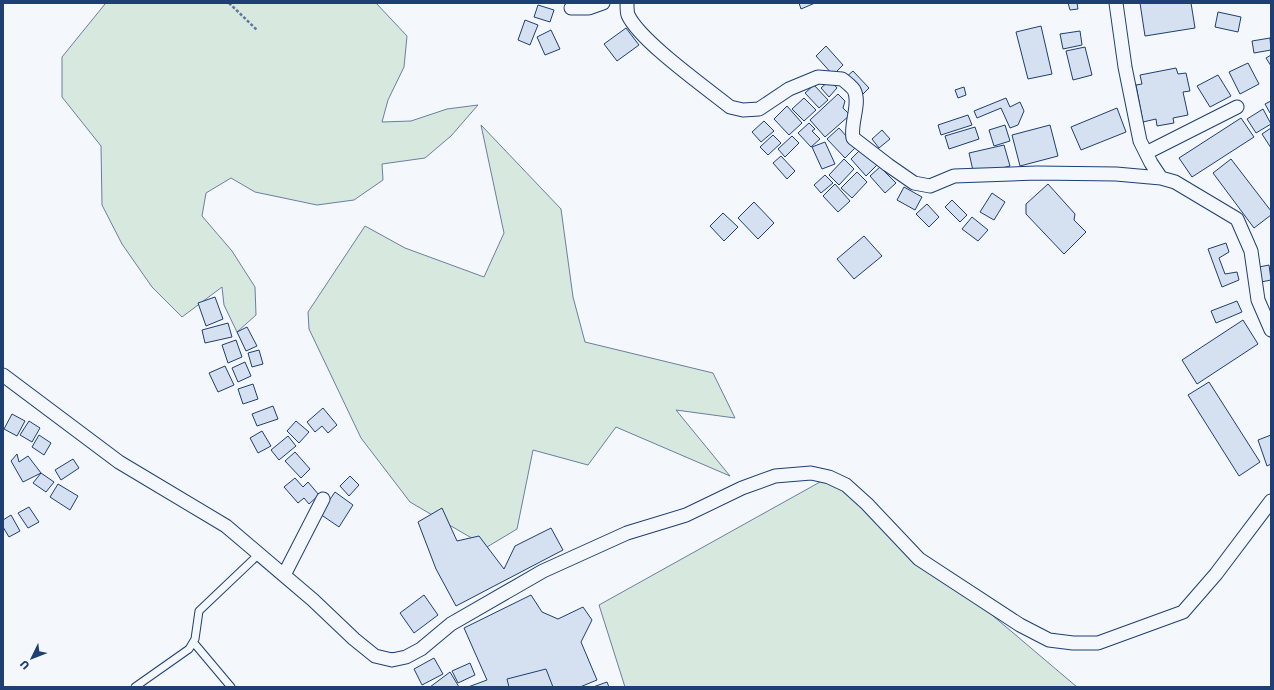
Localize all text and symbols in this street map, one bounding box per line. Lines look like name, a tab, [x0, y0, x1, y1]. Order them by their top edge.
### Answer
north arrow	[12, 638, 52, 678]
text: U	[16, 656, 33, 673]

